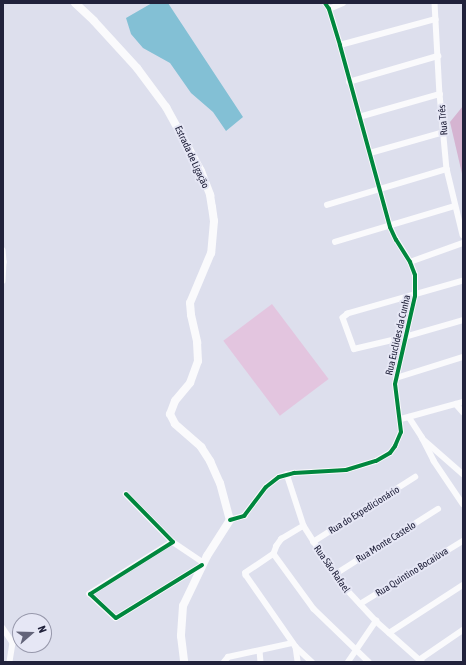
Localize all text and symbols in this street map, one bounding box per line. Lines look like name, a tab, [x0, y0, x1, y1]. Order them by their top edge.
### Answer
street label: Rua Três	[436, 104, 450, 136]
street label: Estrada de Ligação	[172, 124, 212, 190]
street label: Rua Euclides da Cunha	[383, 294, 413, 376]
street label: Rua do Expedicionário	[326, 483, 402, 537]
street label: Rua Monte Castelo	[354, 519, 418, 565]
street label: Rua São Rafael	[311, 543, 353, 595]
street label: Rua Quintino Bocaiúva	[373, 545, 451, 599]
north arrow	[12, 613, 52, 653]
text: N	[36, 624, 49, 634]

